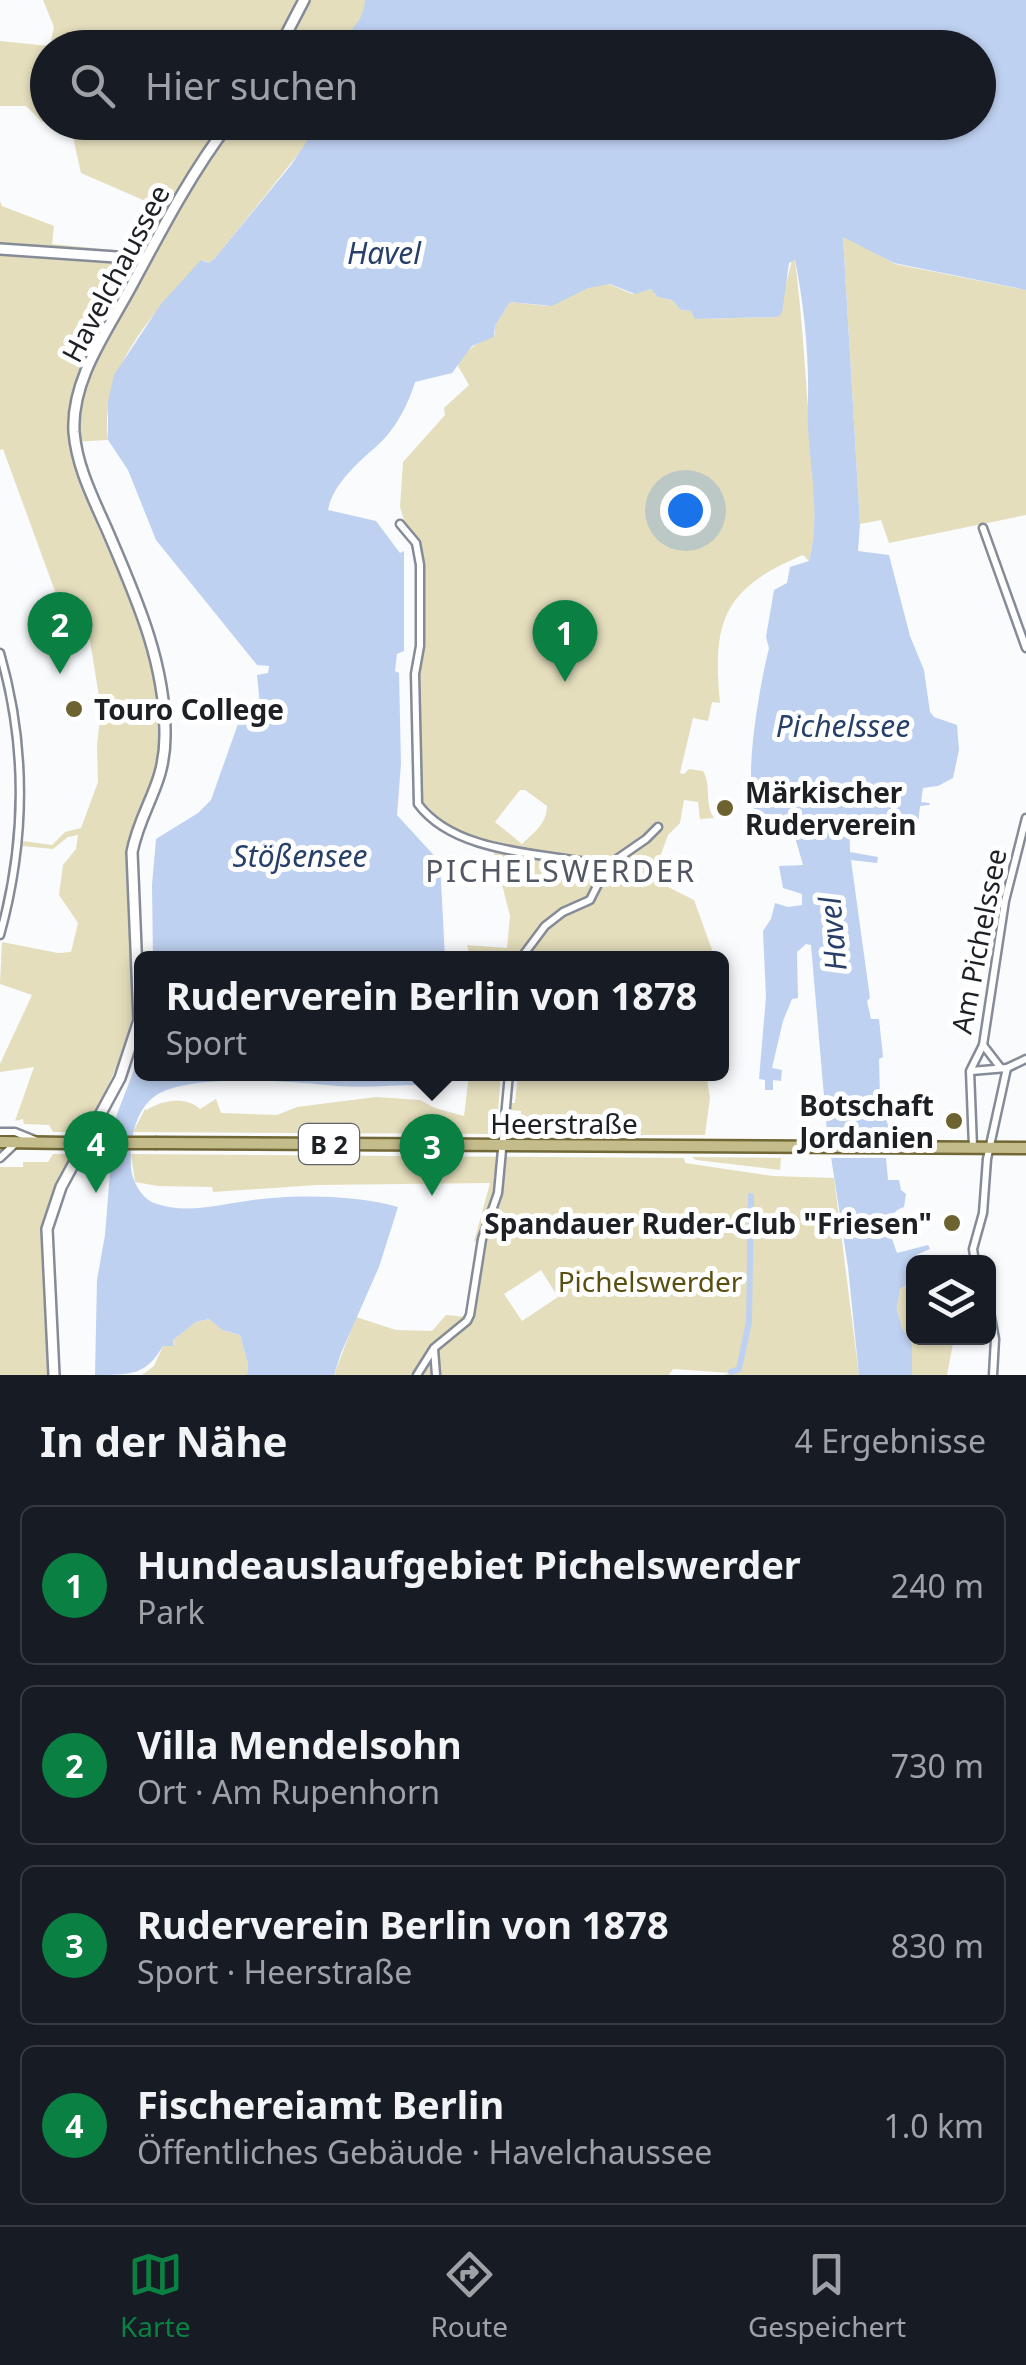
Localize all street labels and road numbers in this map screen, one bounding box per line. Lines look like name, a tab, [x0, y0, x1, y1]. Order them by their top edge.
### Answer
street label: Havelchaussee	[52, 178, 178, 368]
street label: Am Pichelssee	[941, 845, 1015, 1037]
street label: Heerstraße	[490, 1104, 638, 1142]
road number: B 2	[299, 1124, 359, 1164]

